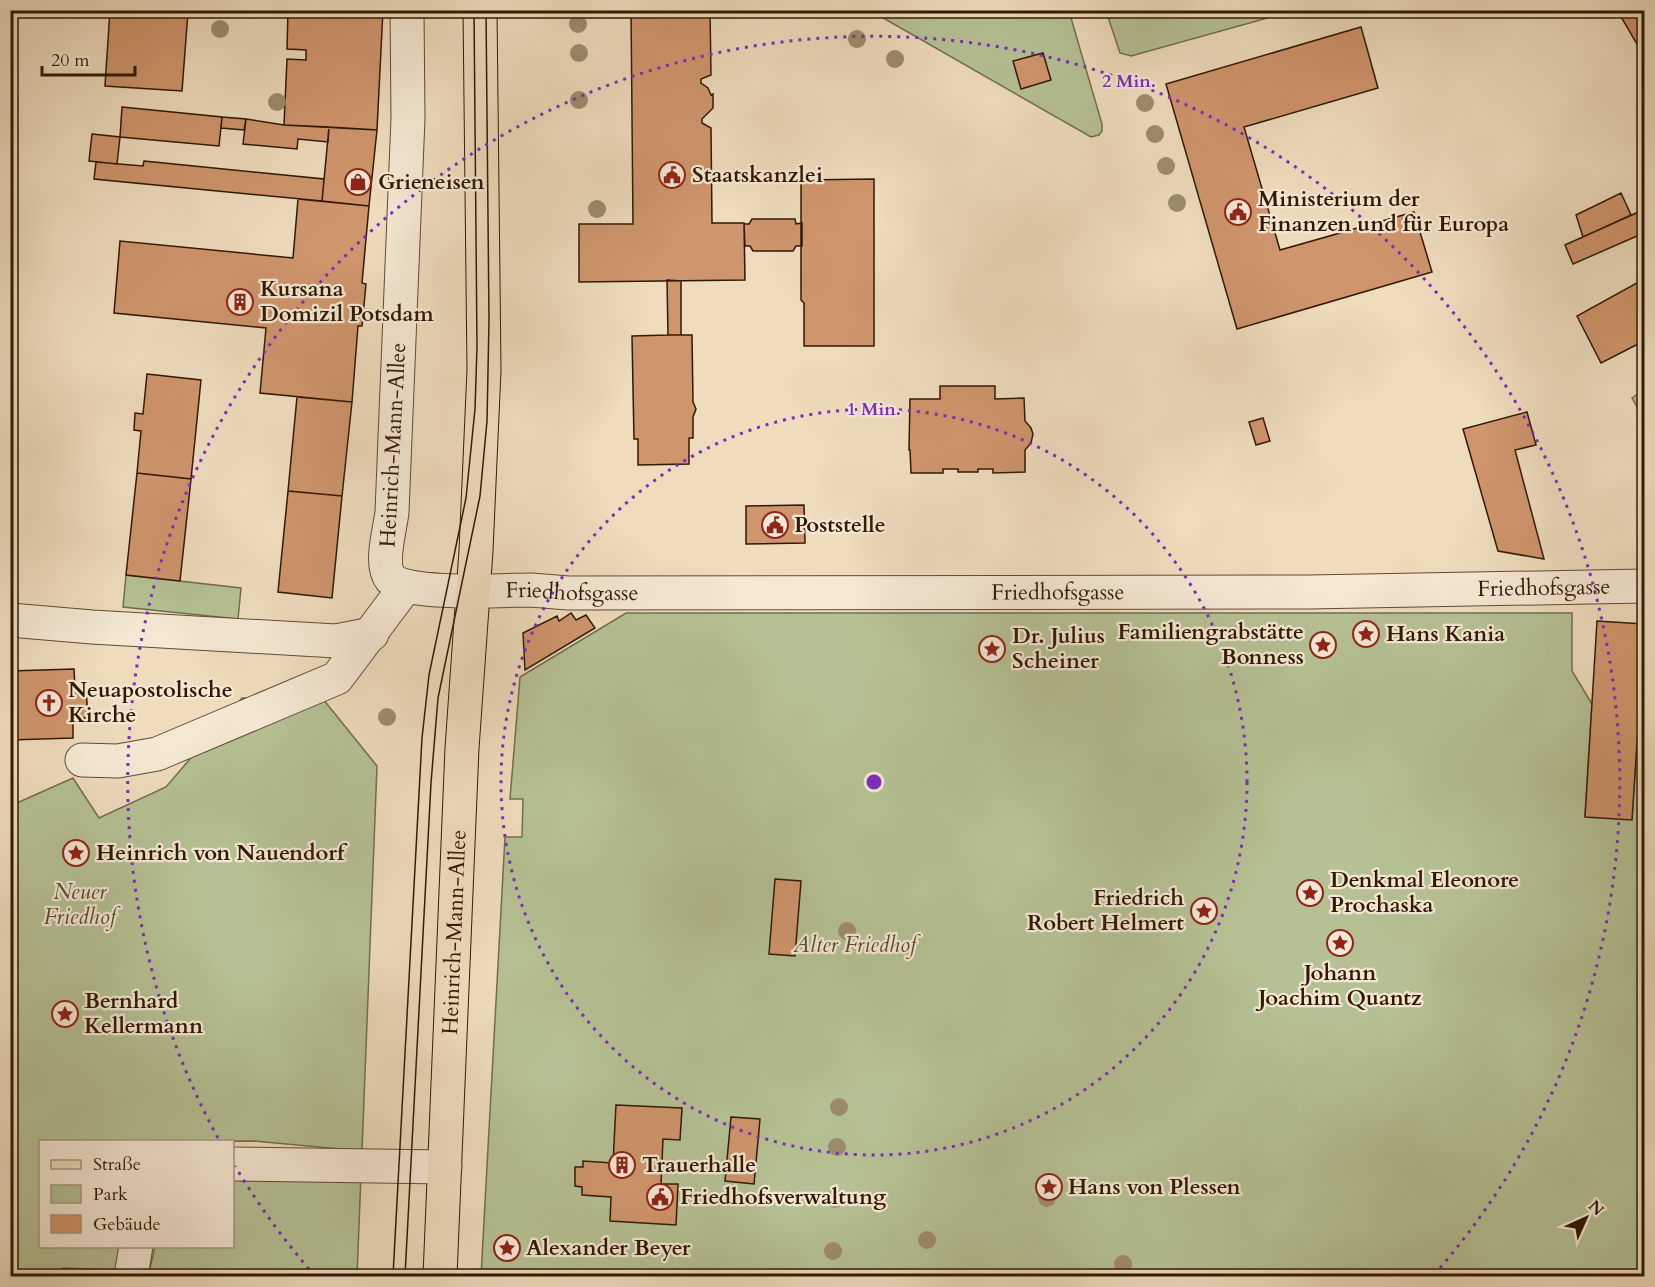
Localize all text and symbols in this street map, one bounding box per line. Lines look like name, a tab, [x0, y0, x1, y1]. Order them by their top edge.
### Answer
scale bar	[42, 39, 135, 77]
text: 20 m	[51, 48, 90, 73]
text: 2 Min.	[1102, 69, 1156, 94]
public building icon: Staatskanzlei	[657, 160, 687, 190]
place label: Staatskanzlei	[692, 160, 823, 190]
shop icon: Grieneisen	[343, 167, 373, 197]
place label: Grieneisen	[378, 167, 485, 197]
place label: Ministerium der Finanzen und für Europa	[1258, 184, 1509, 239]
public building icon: Ministerium der Finanzen und für Europa	[1223, 197, 1253, 227]
place label: Kursana Domizil Potsdam	[260, 274, 435, 329]
building icon: Kursana Domizil Potsdam	[225, 287, 255, 317]
street label: Heinrich-Mann-Allee	[373, 342, 413, 548]
text: 1 Min.	[847, 397, 901, 422]
public building icon: Poststelle	[760, 510, 790, 540]
place label: Poststelle	[794, 510, 886, 540]
street label: Friedhofsgasse	[1477, 572, 1611, 604]
street label: Friedhofsgasse	[505, 575, 638, 608]
street label: Friedhofsgasse	[991, 577, 1124, 607]
place label: Familiengrabstätte Bonness	[1117, 617, 1304, 672]
place icon: Hans Kania	[1351, 619, 1381, 649]
place label: Hans Kania	[1386, 619, 1505, 649]
place label: Dr. Julius Scheiner	[1012, 621, 1105, 676]
place icon: Familiengrabstätte Bonness	[1308, 630, 1338, 660]
place icon: Dr. Julius Scheiner	[977, 634, 1007, 664]
place label: Neuapostolische Kirche	[68, 675, 233, 730]
church icon: Neuapostolische Kirche	[34, 688, 64, 718]
centre of rings	[864, 772, 884, 792]
street label: Heinrich-Mann-Allee	[435, 829, 474, 1035]
place icon: Heinrich von Nauendorf	[61, 838, 91, 868]
place label: Heinrich von Nauendorf	[96, 838, 348, 868]
place label: Denkmal Eleonore Prochaska	[1330, 865, 1519, 920]
park label: Neuer Friedhof	[44, 877, 121, 932]
place icon: Denkmal Eleonore Prochaska	[1295, 878, 1325, 908]
place label: Friedrich Robert Helmert	[1027, 883, 1184, 938]
place icon: Friedrich Robert Helmert	[1189, 896, 1219, 926]
place icon: Johann Joachim Quantz	[1325, 928, 1355, 958]
park label: Alter Friedhof	[792, 930, 921, 960]
place label: Johann Joachim Quantz	[1255, 958, 1422, 1013]
place label: Bernhard Kellermann	[84, 986, 203, 1041]
place icon: Bernhard Kellermann	[50, 999, 80, 1029]
legend	[39, 1140, 234, 1248]
building icon: Trauerhalle	[607, 1150, 637, 1180]
place label: Trauerhalle	[642, 1150, 756, 1180]
text: Straße	[93, 1152, 141, 1177]
place icon: Hans von Plessen	[1034, 1172, 1064, 1202]
place label: Hans von Plessen	[1068, 1172, 1241, 1202]
text: Park	[93, 1182, 128, 1207]
public building icon: Friedhofsverwaltung	[645, 1182, 675, 1212]
place label: Friedhofsverwaltung	[680, 1182, 887, 1212]
north arrow	[1556, 1188, 1616, 1248]
text: N	[1583, 1195, 1609, 1221]
text: Gebäude	[93, 1212, 161, 1237]
place icon: Alexander Beyer	[492, 1233, 522, 1263]
place label: Alexander Beyer	[526, 1233, 691, 1263]

